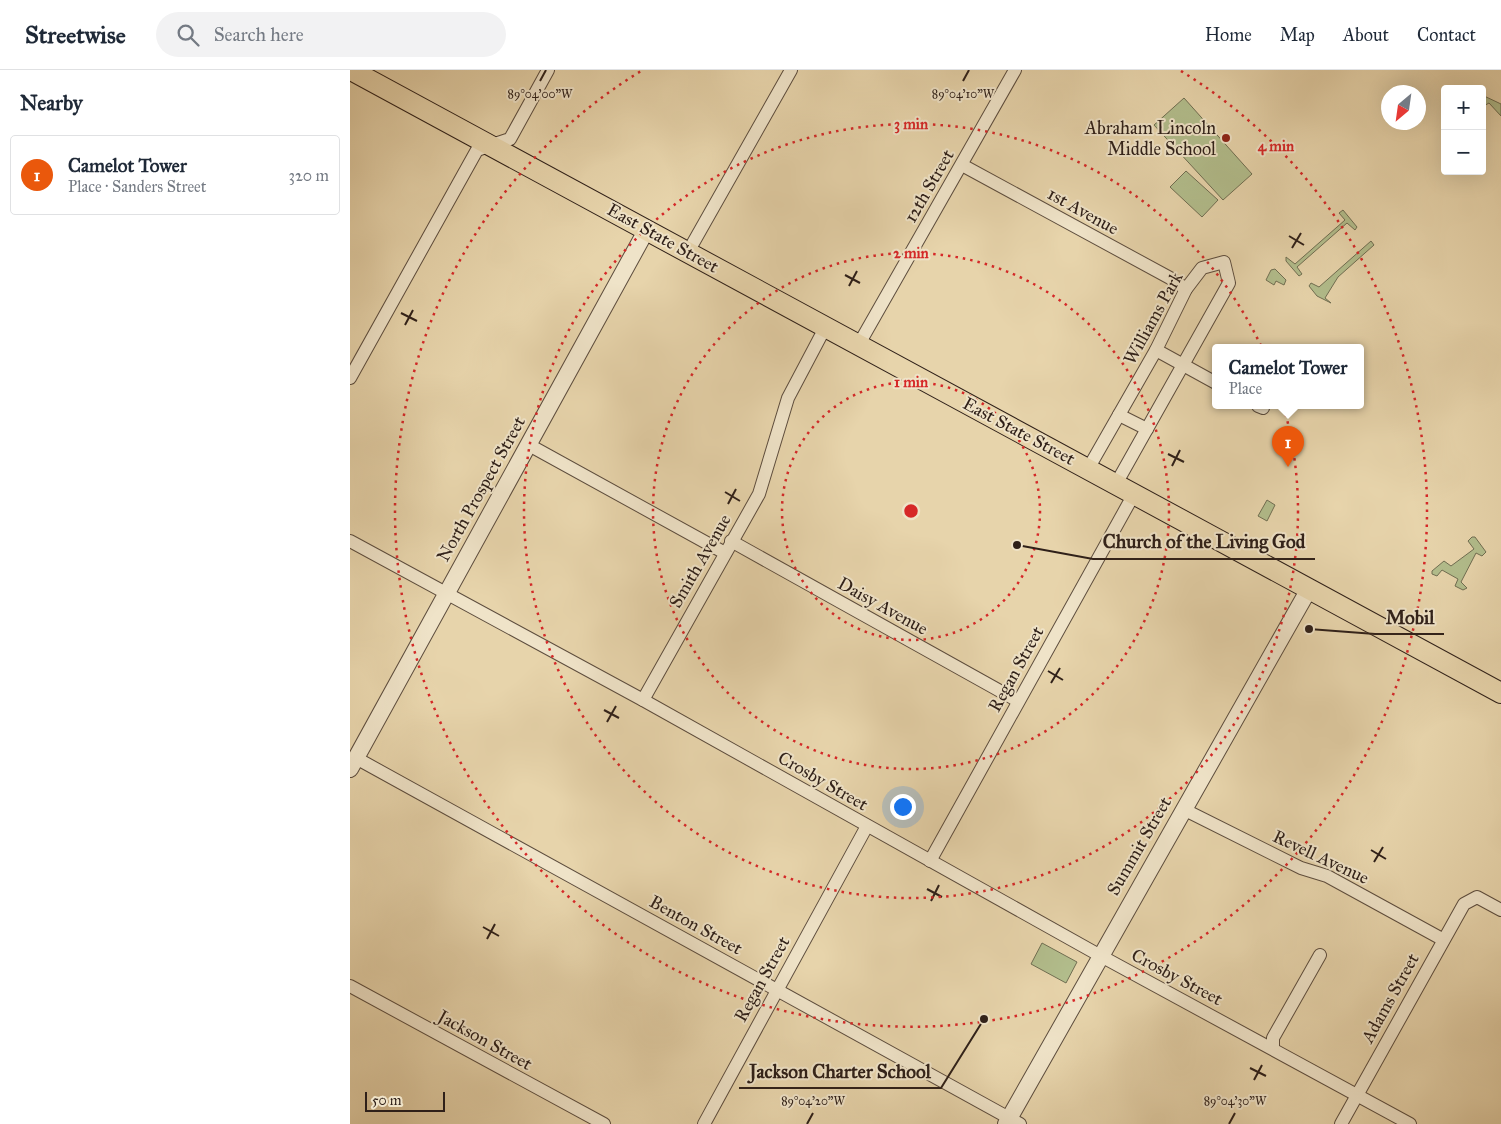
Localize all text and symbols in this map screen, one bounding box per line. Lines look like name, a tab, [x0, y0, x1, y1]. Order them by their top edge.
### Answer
search box	[156, 12, 506, 57]
text: Streetwise	[25, 20, 126, 50]
icon: search	[174, 21, 202, 49]
text: Search here	[214, 23, 304, 46]
text: Home	[1205, 24, 1252, 46]
text: Map	[1280, 24, 1315, 46]
text: About	[1343, 24, 1389, 46]
text: Contact	[1417, 24, 1476, 46]
north arrow	[1381, 85, 1426, 130]
map controls	[1441, 85, 1486, 175]
button: +	[1441, 85, 1486, 130]
text: 89°04'00"W	[508, 87, 573, 101]
text: 89°04'10"W	[932, 87, 995, 101]
text: Nearby	[20, 90, 83, 116]
text: 3 min	[894, 115, 929, 134]
place label: Abraham Lincoln Middle School	[1084, 117, 1216, 160]
button: −	[1441, 130, 1486, 175]
marker: Abraham Lincoln Middle School	[1220, 132, 1232, 144]
text: 4 min	[1258, 137, 1295, 156]
street label: 12th Street	[899, 145, 959, 227]
text: Camelot Tower	[68, 154, 187, 177]
text: 1	[34, 166, 40, 185]
text: 320 m	[289, 166, 329, 185]
text: Place · Sanders Street	[68, 177, 206, 196]
street label: 1st Avenue	[1044, 182, 1122, 240]
street label: East State Street	[603, 198, 723, 278]
text: 2 min	[893, 244, 930, 262]
street label: Williams Park	[1119, 267, 1188, 368]
popup	[1212, 344, 1364, 409]
text: Camelot Tower	[1229, 356, 1347, 379]
text: 1 min	[894, 373, 929, 391]
text: Place	[1229, 379, 1262, 398]
street label: East State Street	[959, 392, 1080, 470]
street label: North Prospect Street	[432, 412, 530, 566]
pin: 1	[1272, 426, 1304, 467]
centre of rings	[902, 502, 920, 520]
street label: Smith Avenue	[664, 510, 736, 612]
callout: Church of the Living God	[1093, 525, 1315, 559]
text: Church of the Living God	[1103, 530, 1306, 554]
street label: Daisy Avenue	[834, 572, 932, 640]
callout: Mobil	[1375, 600, 1444, 634]
text: Mobil	[1386, 606, 1435, 629]
street label: Regan Street	[983, 622, 1050, 716]
street label: Crosby Street	[774, 746, 872, 816]
street label: Summit Street	[1102, 792, 1176, 899]
your location	[890, 794, 916, 820]
street label: Revell Avenue	[1269, 825, 1373, 889]
street label: Benton Street	[646, 890, 747, 960]
street label: Regan Street	[729, 932, 796, 1026]
street label: Crosby Street	[1128, 944, 1227, 1011]
street label: Adams Street	[1356, 949, 1424, 1047]
street label: Jackson Street	[432, 1004, 537, 1076]
callout: Jackson Charter School	[739, 1054, 941, 1088]
text: Jackson Charter School	[746, 1060, 932, 1084]
scale bar	[365, 1089, 445, 1112]
text: 50 m	[372, 1092, 401, 1109]
text: 89°04'20"W	[781, 1094, 845, 1108]
text: 89°04'30"W	[1204, 1094, 1267, 1108]

